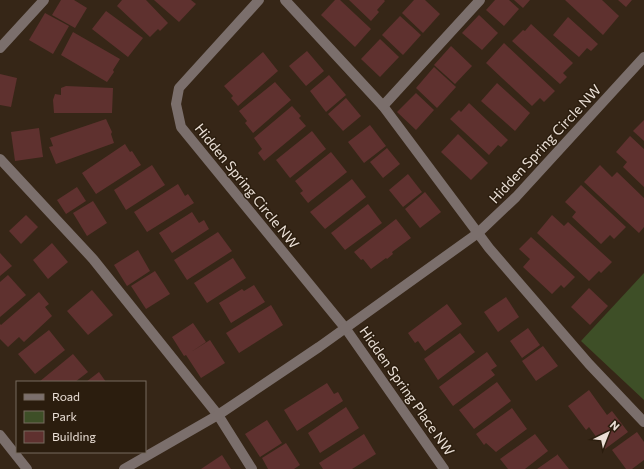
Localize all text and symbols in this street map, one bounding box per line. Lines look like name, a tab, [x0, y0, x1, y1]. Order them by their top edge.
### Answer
street label: Hidden Spring Circle NW	[485, 81, 604, 207]
street label: Hidden Spring Circle NW	[192, 120, 303, 252]
street label: Hidden Spring Place NW	[356, 323, 458, 459]
legend	[16, 381, 146, 453]
text: Road	[52, 389, 80, 403]
text: Park	[52, 409, 78, 423]
north arrow	[588, 413, 628, 453]
text: N	[608, 418, 623, 433]
text: Building	[52, 429, 96, 443]

